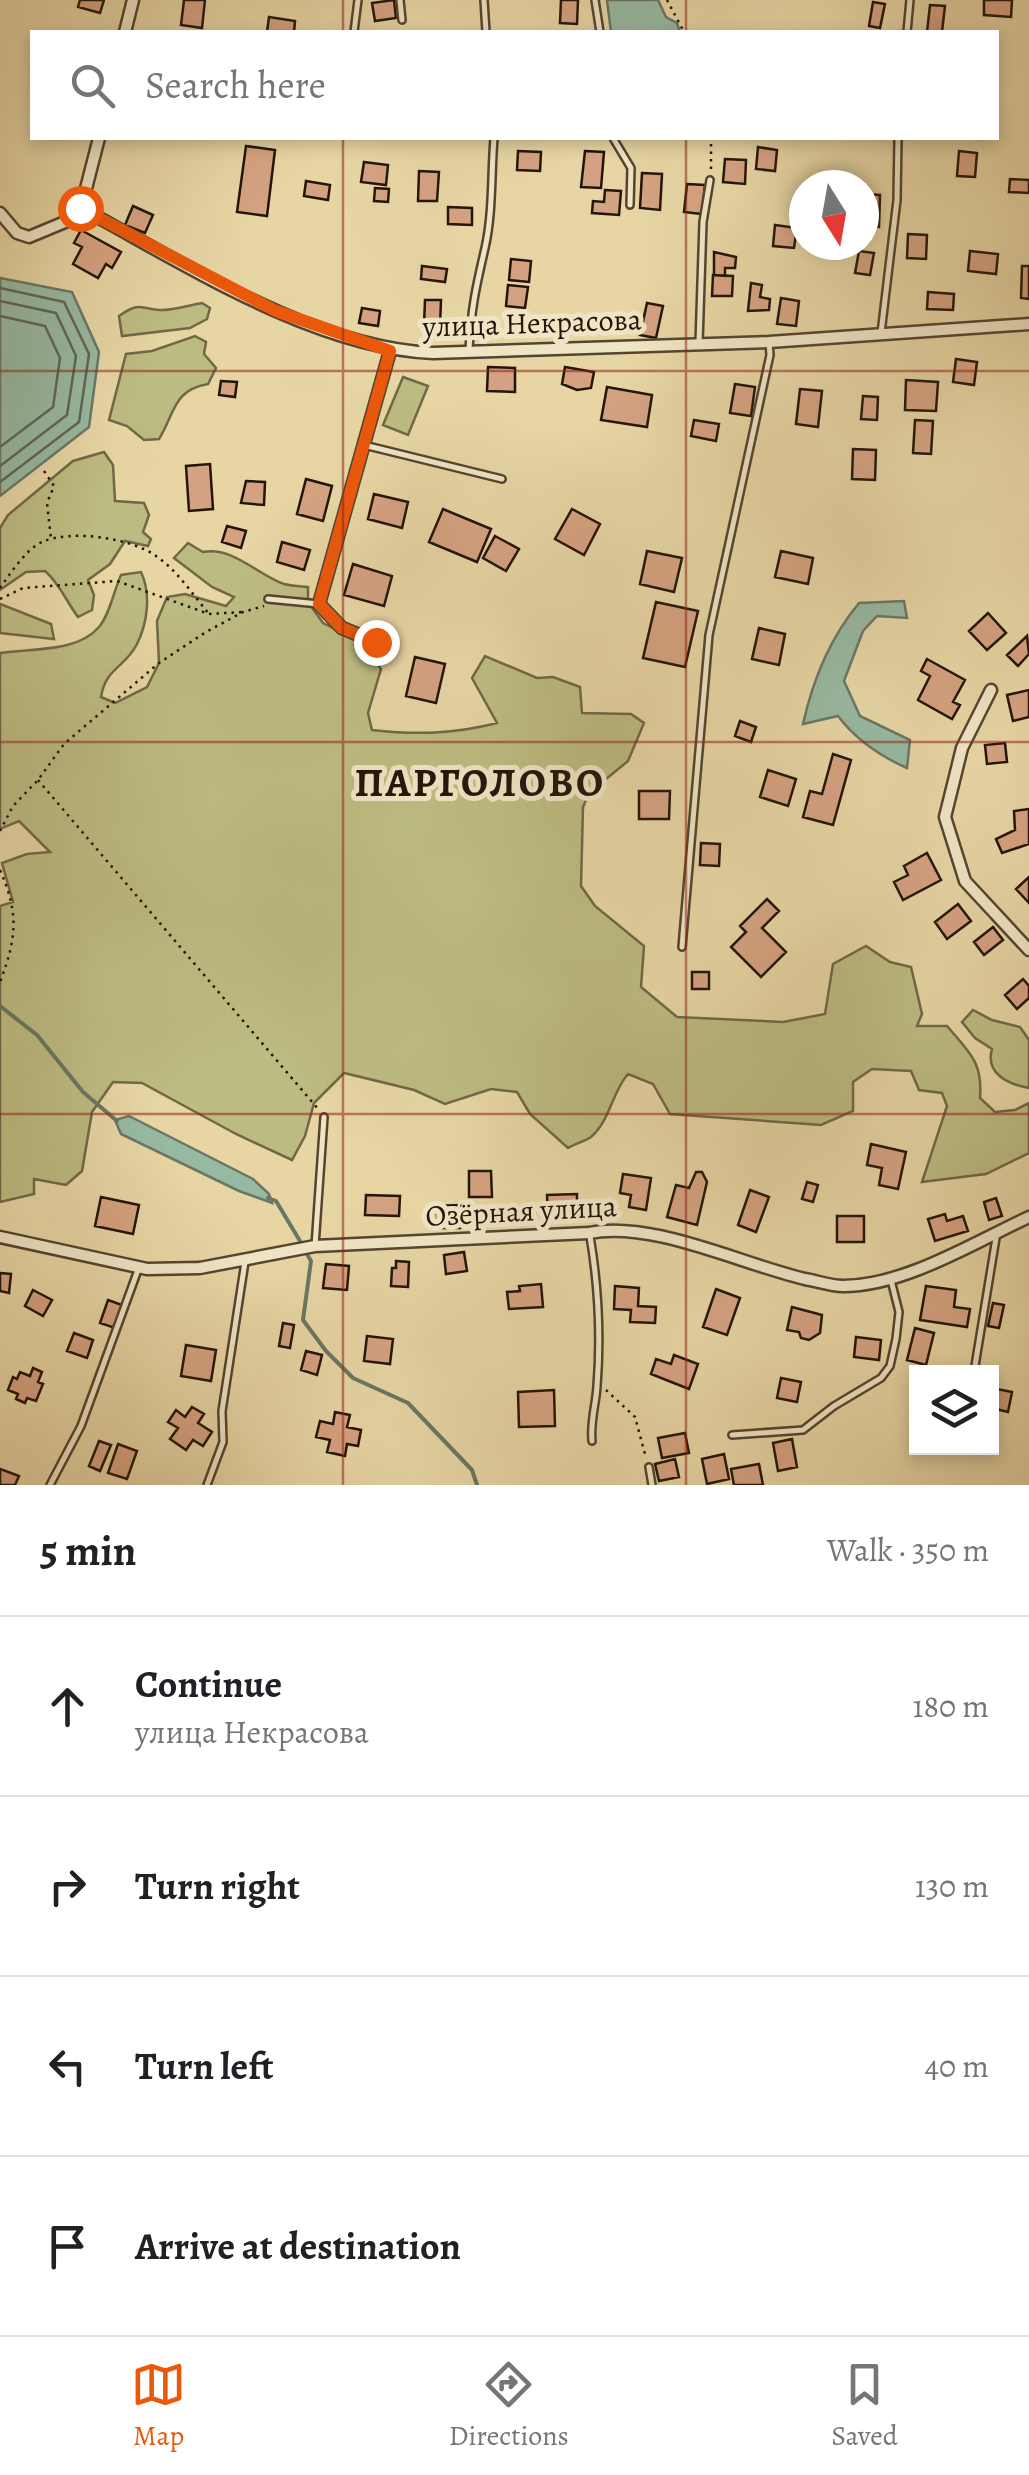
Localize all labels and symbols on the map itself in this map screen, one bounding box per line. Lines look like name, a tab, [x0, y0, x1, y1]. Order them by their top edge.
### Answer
north arrow	[789, 170, 879, 260]
route start	[58, 186, 104, 232]
street label: улица Некрасова	[421, 299, 642, 347]
route end	[354, 620, 400, 666]
district label: ПАРГОЛОВО	[355, 755, 605, 810]
street label: Озёрная улица	[424, 1186, 618, 1236]

